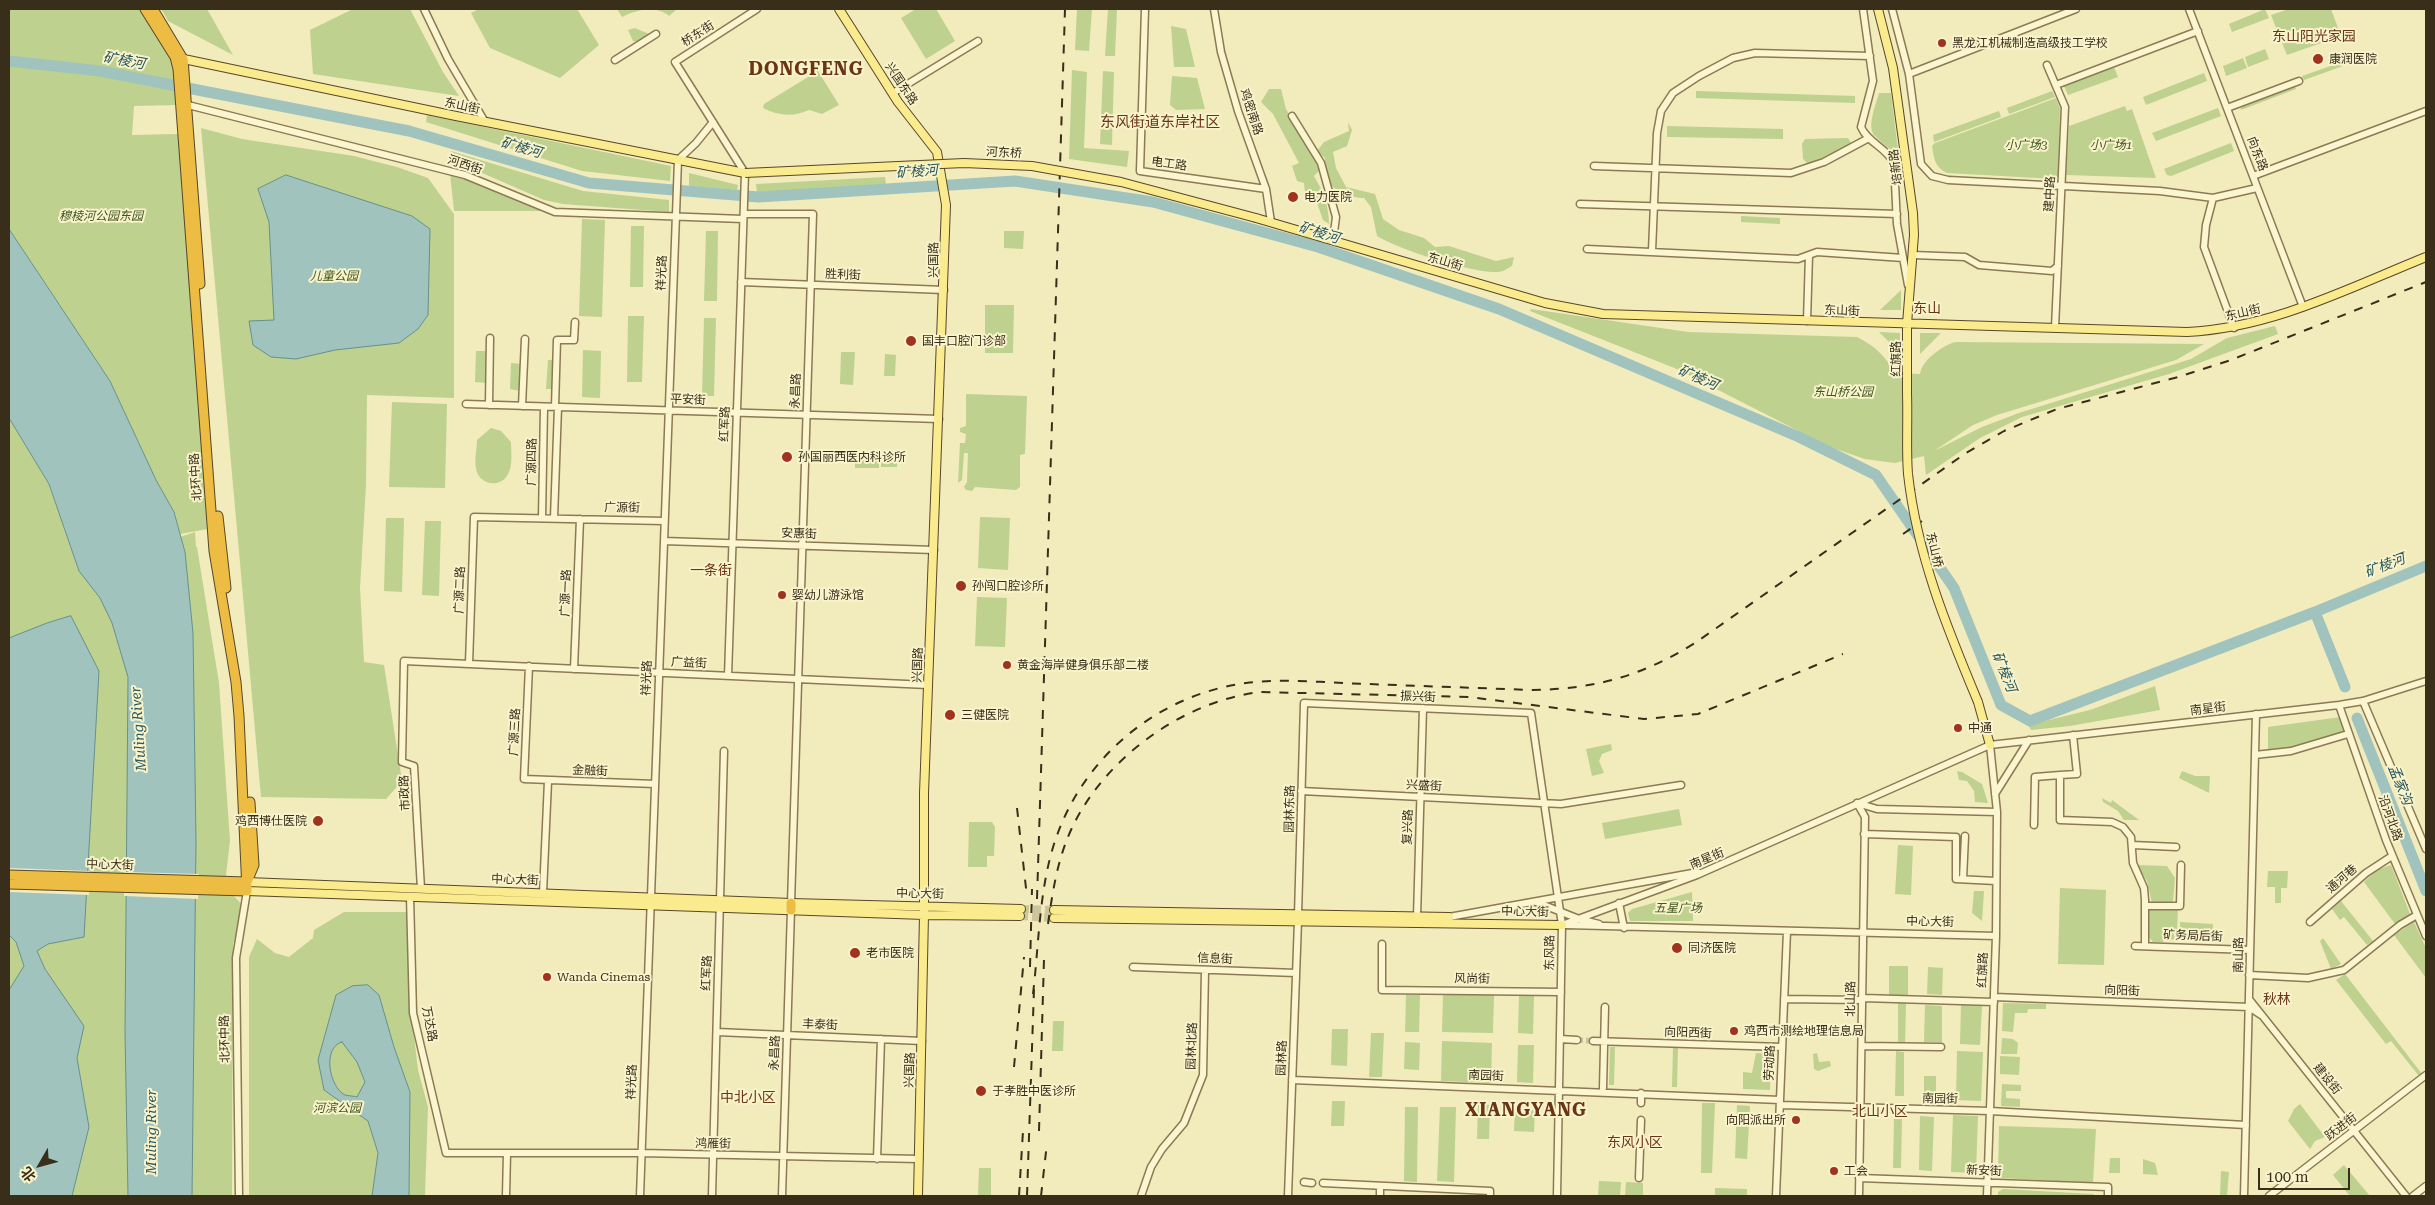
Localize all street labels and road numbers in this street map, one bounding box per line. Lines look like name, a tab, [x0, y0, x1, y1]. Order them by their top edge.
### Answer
street label: 桥东街	[679, 18, 717, 50]
street label: 兴国东路	[882, 60, 920, 108]
street label: 鸡密南路	[1237, 87, 1265, 137]
street label: 东山街	[443, 95, 481, 117]
street label: 向东路	[2244, 135, 2270, 173]
street label: 河东桥	[986, 145, 1022, 161]
street label: 培新路	[1887, 148, 1905, 186]
street label: 河西街	[446, 153, 484, 177]
street label: 电工路	[1150, 154, 1188, 174]
street label: 建中路	[2042, 176, 2058, 212]
street label: 兴国路	[926, 242, 942, 278]
street label: 东山街	[1426, 250, 1464, 274]
street label: 祥光路	[654, 255, 670, 291]
street label: 胜利街	[825, 267, 861, 283]
street label: 东山街	[2224, 302, 2262, 324]
street label: 东山街	[1824, 303, 1860, 319]
street label: 红旗路	[1889, 341, 1903, 377]
street label: 永昌路	[788, 373, 804, 409]
street label: 平安街	[670, 392, 706, 408]
street label: 红军路	[717, 406, 733, 442]
street label: 广源四路	[524, 438, 540, 486]
street label: 北环中路	[187, 453, 205, 501]
street label: 广源街	[604, 500, 640, 516]
street label: 安惠街	[781, 526, 817, 542]
street label: 东山桥	[1923, 531, 1945, 569]
street label: 广源二路	[452, 566, 468, 614]
street label: 广源一路	[558, 569, 574, 617]
street label: 兴国路	[910, 647, 926, 683]
street label: 广益街	[671, 655, 707, 671]
street label: 祥光路	[639, 660, 655, 696]
street label: 振兴街	[1400, 689, 1436, 705]
street label: 南星街	[2189, 700, 2227, 718]
street label: 广源三路	[507, 708, 523, 756]
street label: 金融街	[572, 763, 608, 779]
street label: 市政路	[397, 775, 413, 811]
street label: 兴盛街	[1406, 778, 1442, 794]
street label: 园林东路	[1282, 785, 1298, 833]
street label: 沿河北路	[2375, 793, 2405, 843]
street label: 复兴路	[1400, 809, 1416, 845]
street label: 南星街	[1688, 845, 1726, 873]
street label: 中心大街	[86, 857, 134, 873]
street label: 通河巷	[2324, 862, 2360, 896]
street label: 中心大街	[491, 872, 539, 888]
street label: 中心大街	[896, 886, 944, 902]
street label: 中心大街	[1501, 904, 1549, 920]
street label: 中心大街	[1906, 914, 1954, 930]
street label: 矿务局后街	[2163, 928, 2223, 944]
street label: 东风路	[1542, 935, 1558, 971]
street label: 南山路	[2231, 937, 2247, 973]
street label: 信息街	[1197, 951, 1233, 967]
street label: 红旗路	[1975, 952, 1991, 988]
street label: 红军路	[699, 955, 715, 991]
street label: 风尚街	[1454, 971, 1490, 987]
street label: 北山路	[1843, 981, 1859, 1017]
street label: 向阳街	[2104, 983, 2140, 999]
street label: 万达路	[418, 1005, 440, 1043]
street label: 北环中路	[217, 1015, 233, 1063]
street label: 丰泰街	[802, 1017, 838, 1033]
street label: 园林北路	[1184, 1022, 1200, 1070]
street label: 向阳西街	[1664, 1025, 1712, 1041]
street label: 永昌路	[767, 1035, 783, 1071]
street label: 园林路	[1274, 1040, 1290, 1076]
street label: 劳动路	[1762, 1045, 1778, 1081]
street label: 兴国路	[902, 1052, 918, 1088]
street label: 建设街	[2310, 1060, 2344, 1098]
street label: 祥光路	[624, 1064, 640, 1100]
street label: 南园街	[1468, 1068, 1504, 1084]
street label: 南园街	[1922, 1091, 1958, 1107]
street label: 跃进街	[2322, 1110, 2360, 1144]
street label: 鸿雁街	[695, 1136, 731, 1152]
street label: 新安街	[1966, 1163, 2002, 1179]

